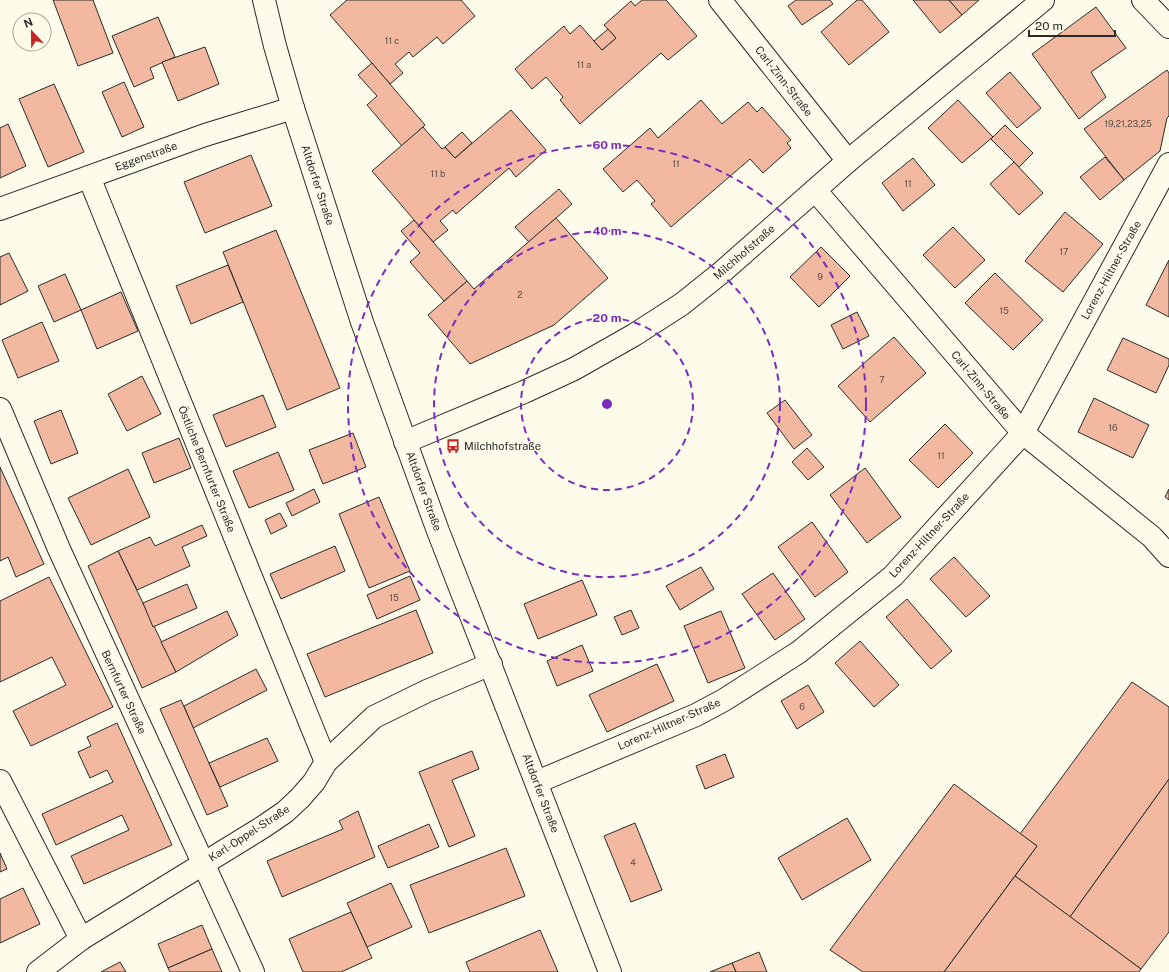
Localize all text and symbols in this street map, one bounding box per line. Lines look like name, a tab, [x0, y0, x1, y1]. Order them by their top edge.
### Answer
north arrow	[12, 12, 52, 52]
scale bar	[1029, 12, 1115, 38]
text: N	[22, 16, 34, 30]
text: 20 m	[1035, 19, 1063, 33]
house number: 11 c	[385, 35, 399, 46]
street label: Carl-Zinn-Straße	[753, 44, 815, 118]
house number: 11 a	[577, 59, 591, 70]
house number: 19,21,23,25	[1104, 118, 1152, 129]
text: 60 m	[592, 138, 622, 152]
street label: Eggenstraße	[113, 139, 179, 173]
street label: Altdorfer Straße	[299, 143, 337, 227]
house number: 11	[672, 158, 680, 169]
house number: 11 b	[431, 168, 445, 179]
house number: 11	[904, 178, 912, 189]
street label: Lorenz-Hiltner-Straße	[1079, 218, 1143, 322]
street label: Milchhofstraße	[711, 222, 777, 282]
text: 40 m	[592, 224, 622, 238]
house number: 17	[1059, 246, 1069, 257]
house number: 9	[817, 271, 823, 282]
house number: 2	[517, 289, 523, 300]
house number: 15	[999, 305, 1009, 316]
text: 20 m	[593, 311, 622, 325]
street label: Carl-Zinn-Straße	[949, 348, 1013, 422]
house number: 7	[879, 374, 885, 385]
centre of rings	[600, 397, 614, 411]
street label: Östliche Bernfurter Straße	[176, 404, 239, 534]
house number: 16	[1108, 422, 1118, 433]
bus stop icon: Milchhofstraße	[445, 438, 461, 454]
place label: Milchhofstraße	[464, 440, 541, 452]
street label: Altdorfer Straße	[404, 450, 444, 532]
house number: 11	[937, 450, 945, 461]
street label: Lorenz-Hiltner-Straße	[887, 490, 971, 580]
house number: 15	[389, 592, 399, 603]
street label: Bernfurter Straße	[99, 648, 149, 736]
street label: Lorenz-Hiltner-Straße	[616, 696, 722, 752]
house number: 6	[799, 701, 805, 712]
street label: Altdorfer Straße	[520, 752, 562, 834]
street label: Karl-Oppel-Straße	[206, 802, 292, 864]
house number: 4	[630, 857, 636, 868]

